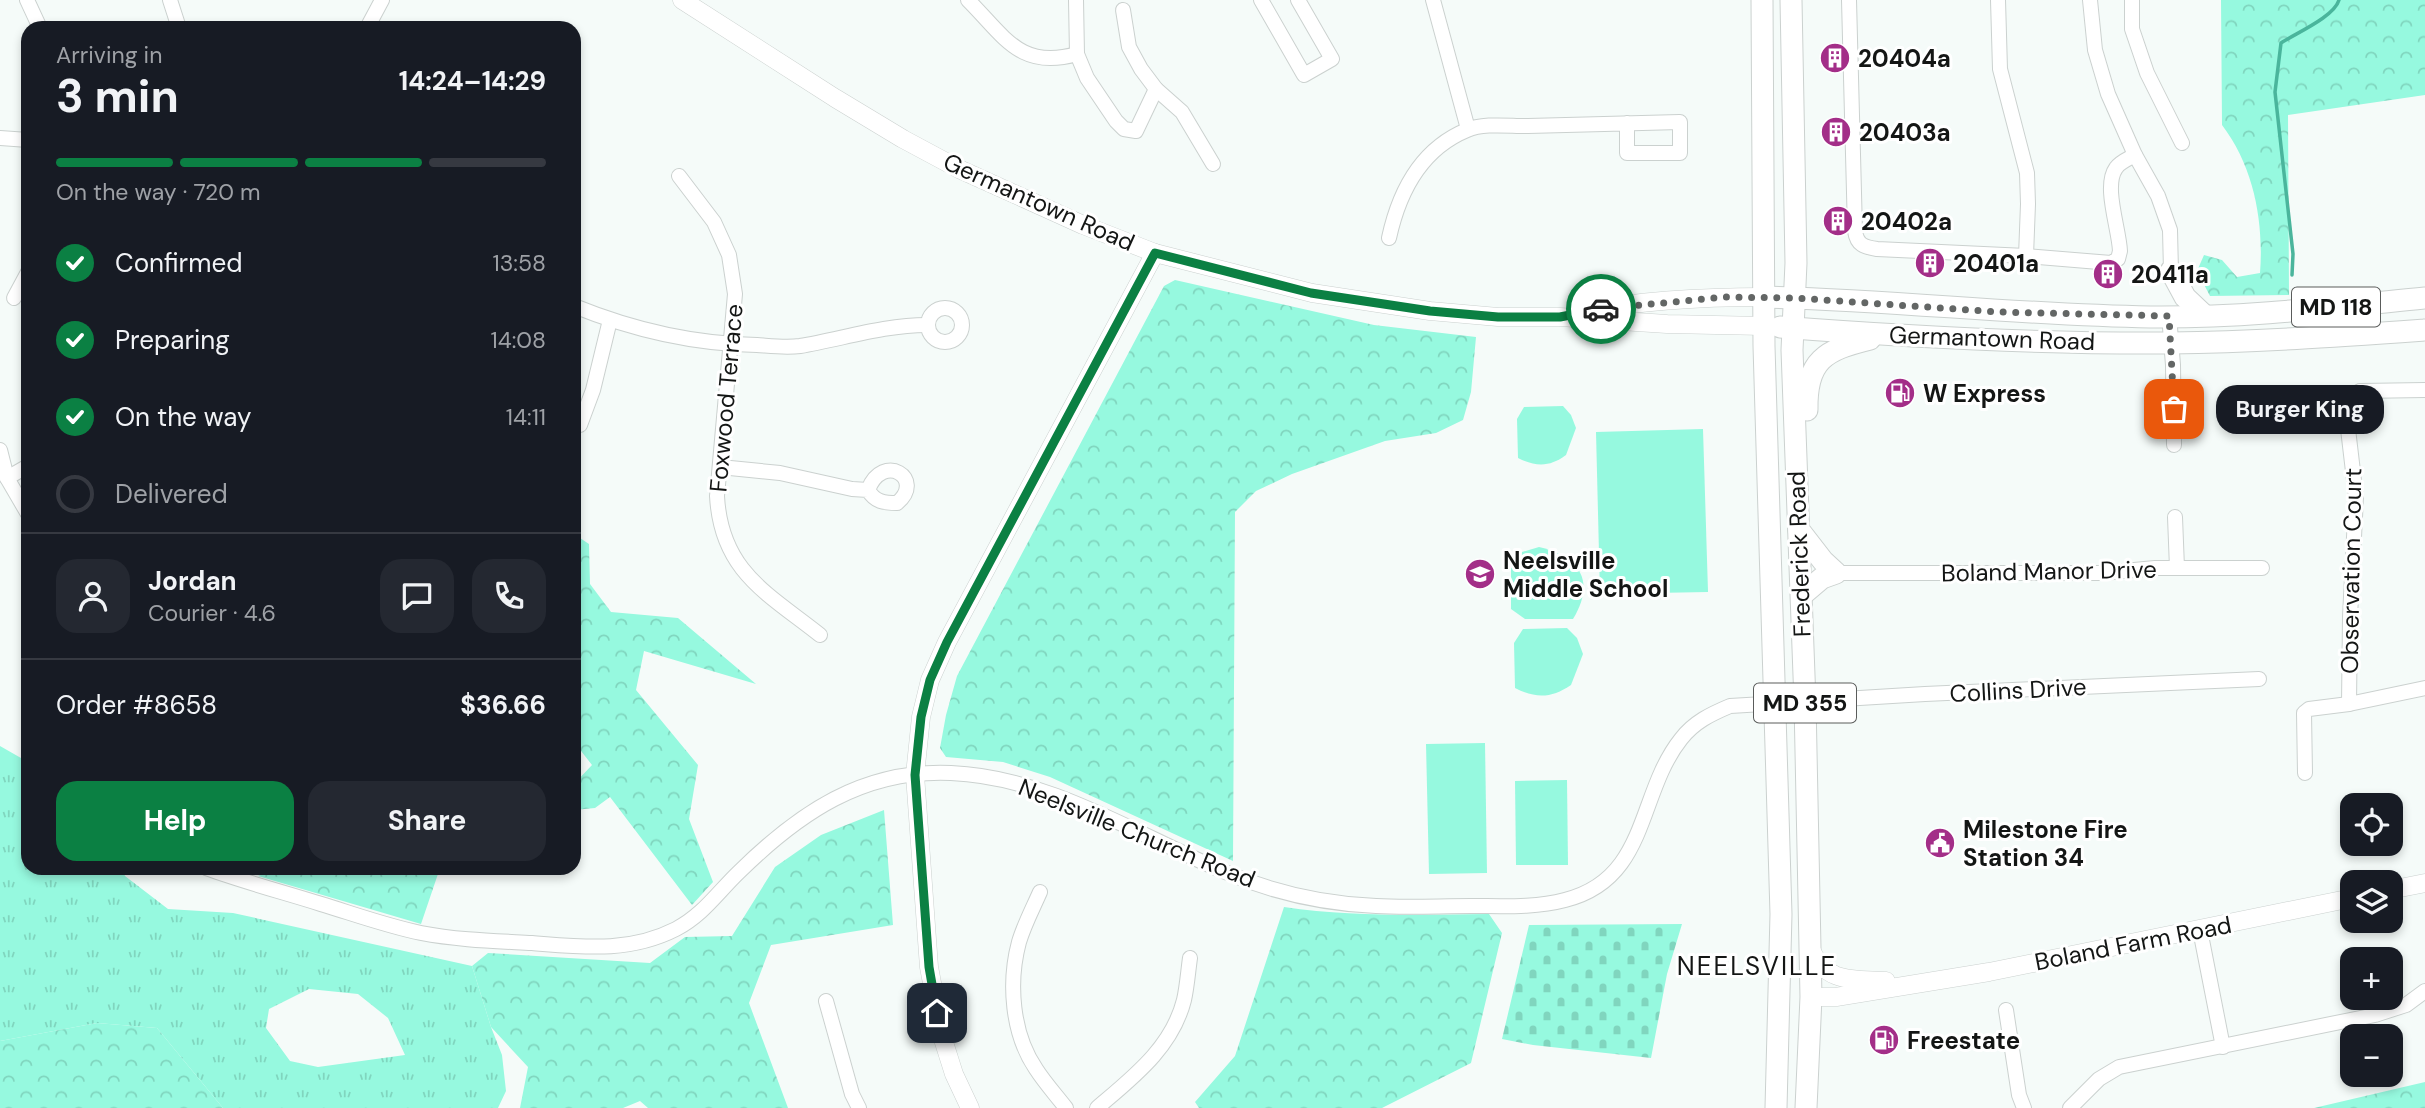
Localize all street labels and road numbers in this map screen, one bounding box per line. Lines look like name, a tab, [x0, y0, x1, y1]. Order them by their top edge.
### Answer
street label: Germantown Road	[939, 146, 1139, 258]
road number: MD 118	[2292, 288, 2380, 326]
street label: Foxwood Terrace	[702, 303, 750, 493]
street label: Germantown Road	[1888, 319, 2096, 357]
street label: Observation Court	[2334, 468, 2368, 674]
street label: Frederick Road	[1781, 470, 1817, 638]
street label: Boland Manor Drive	[1941, 554, 2157, 588]
street label: Collins Drive	[1949, 671, 2087, 709]
road number: MD 355	[1754, 684, 1856, 722]
street label: Neelsville Church Road	[1014, 771, 1260, 895]
street label: Boland Farm Road	[2032, 909, 2234, 977]

